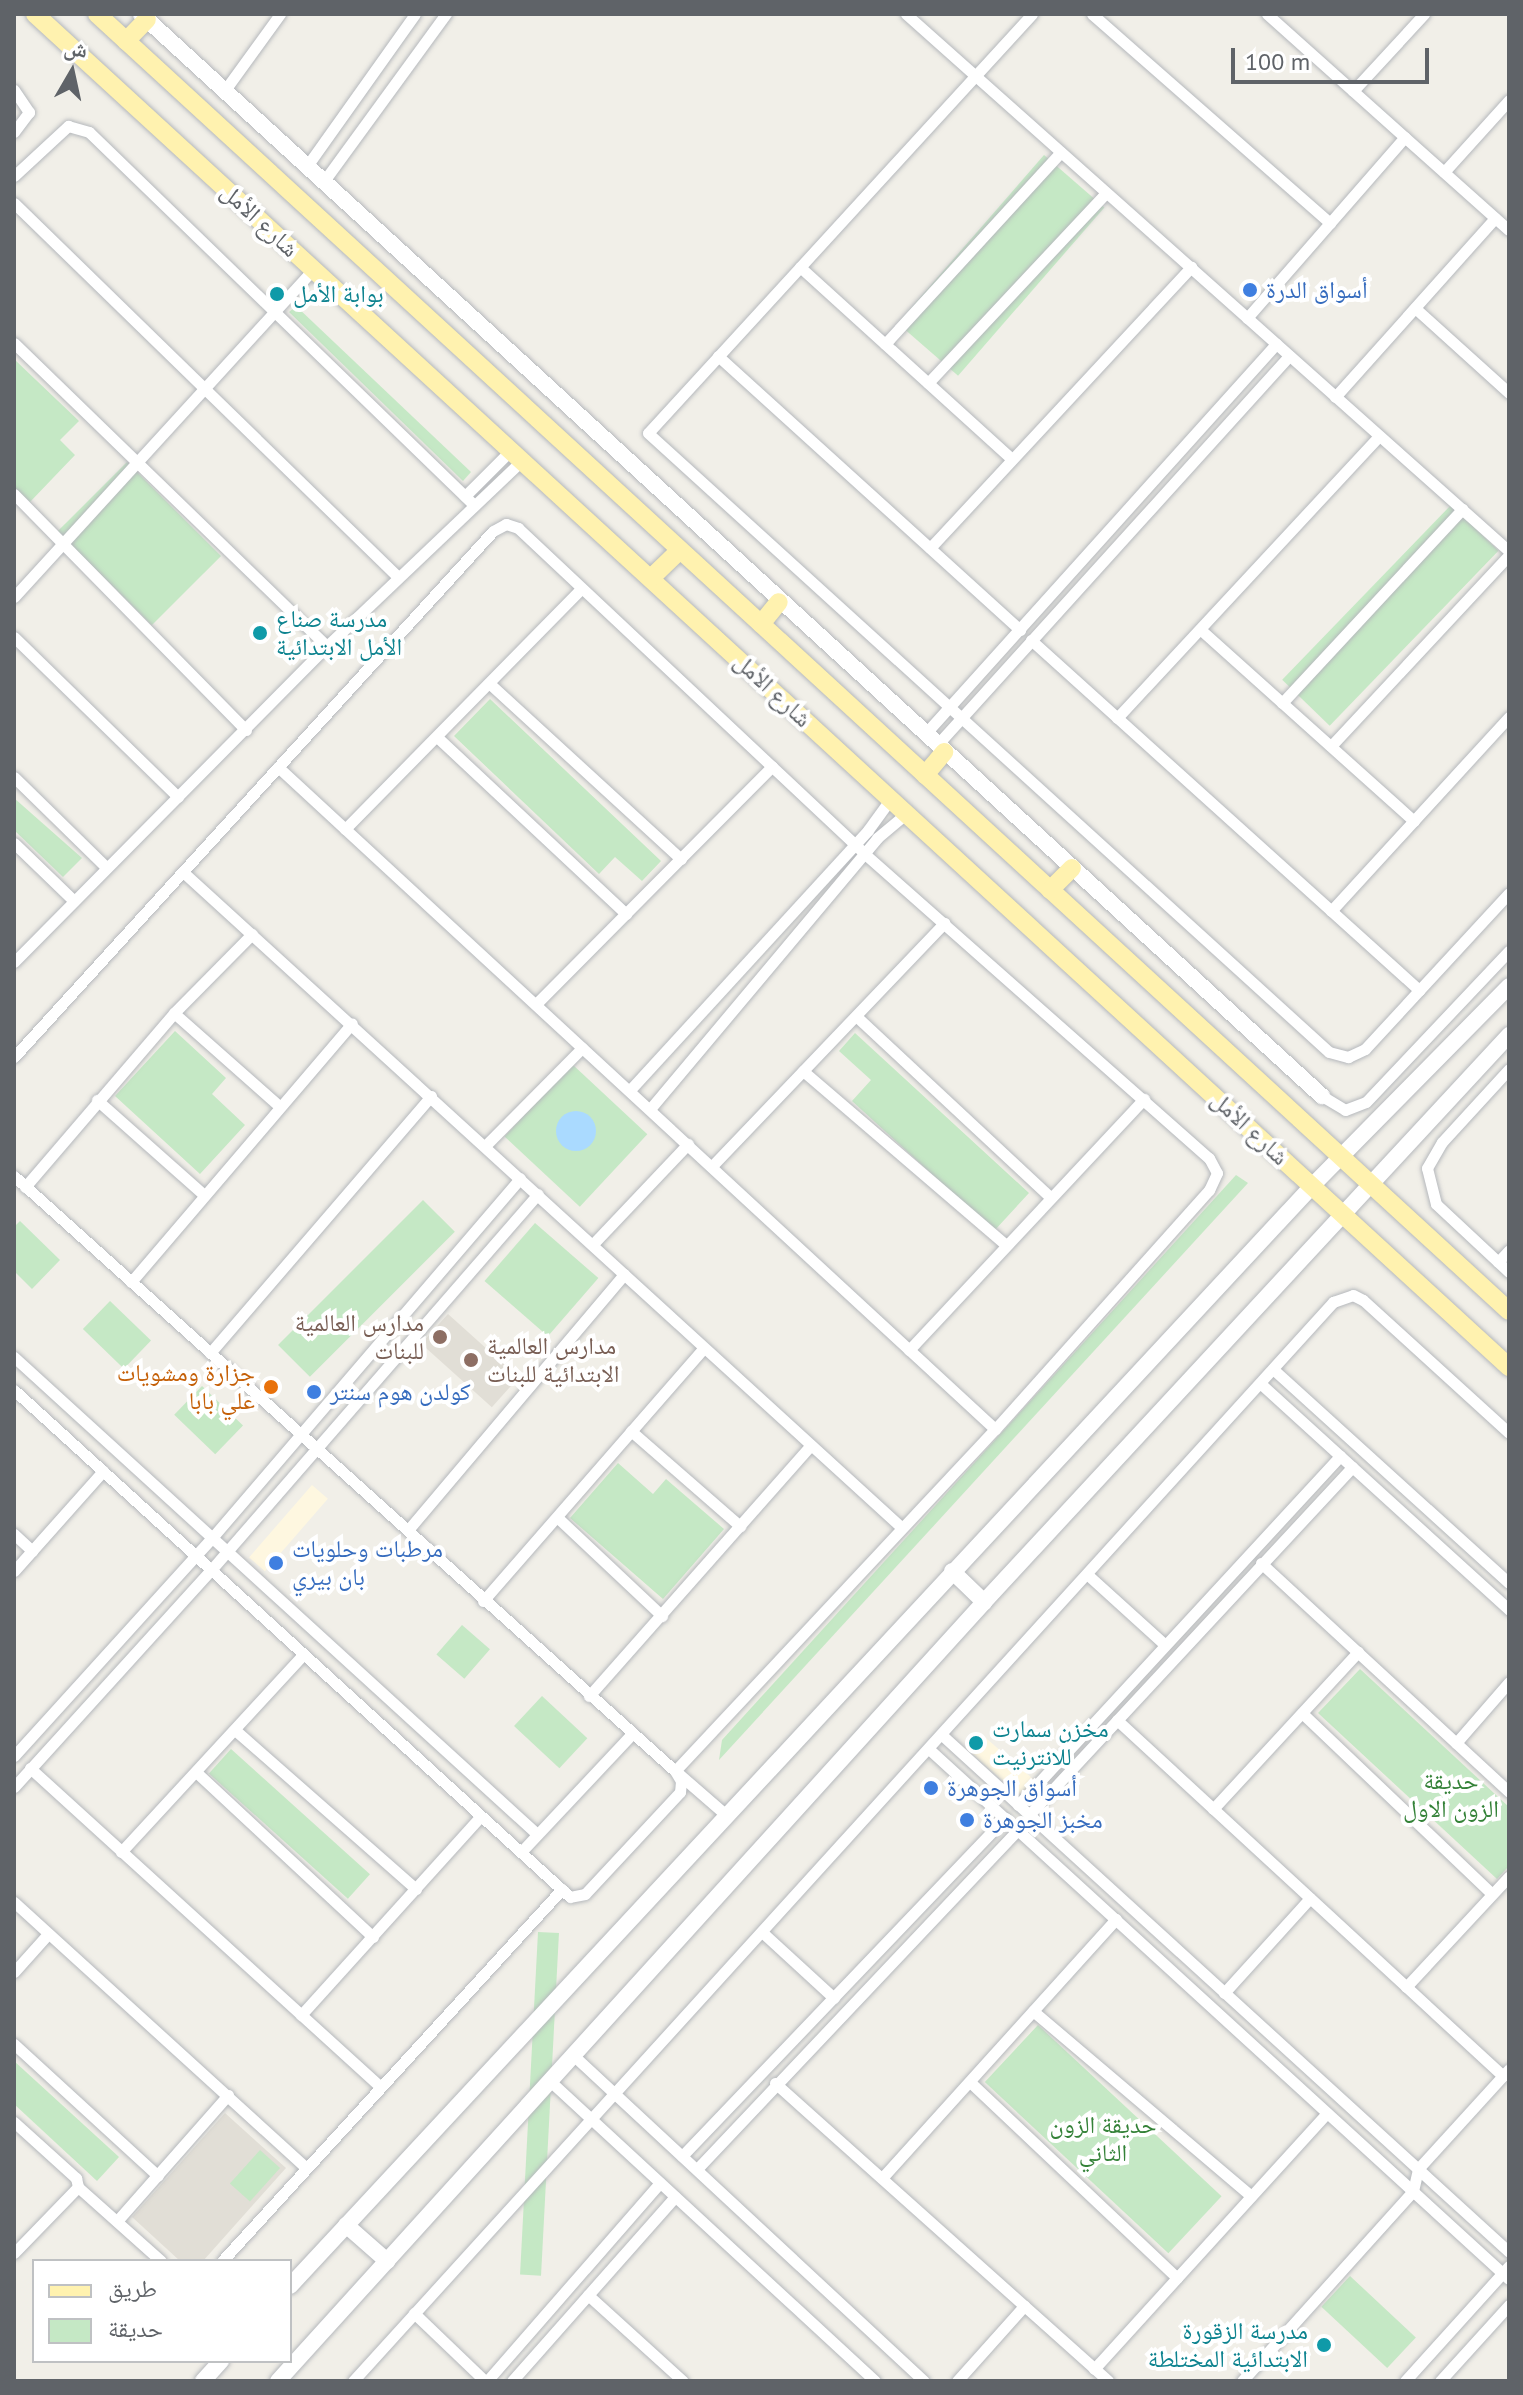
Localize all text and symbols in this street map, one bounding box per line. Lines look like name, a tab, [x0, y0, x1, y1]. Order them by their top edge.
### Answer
north arrow	[32, 32, 112, 112]
scale bar	[1235, 32, 1433, 82]
text: ش	[62, 33, 89, 64]
text: 100 m	[1245, 46, 1310, 77]
street label: شارع الأمل	[215, 177, 305, 263]
place label: أسواق الدرة	[1266, 276, 1368, 304]
place label: بوابة الأمل	[293, 280, 384, 308]
marker: أسواق الدرة	[1241, 281, 1259, 299]
marker: بوابة الأمل	[268, 285, 286, 303]
place label: مدرسة صناع الأمل الابتدائية	[276, 605, 402, 661]
marker: مدرسة صناع الأمل الابتدائية	[251, 624, 269, 642]
street label: شارع الأمل	[728, 647, 818, 733]
street label: شارع الأمل	[1205, 1085, 1295, 1171]
place label: مدارس العالمية للبنات	[295, 1309, 424, 1365]
marker: مدارس العالمية للبنات	[431, 1328, 449, 1346]
place label: مدارس العالمية الابتدائية للبنات	[487, 1332, 620, 1388]
marker: مدارس العالمية الابتدائية للبنات	[462, 1351, 480, 1369]
place label: جزارة ومشويات علي بابا	[117, 1359, 255, 1415]
marker: جزارة ومشويات علي بابا	[262, 1378, 280, 1396]
place label: كولدن هوم سنتر	[330, 1378, 471, 1406]
marker: كولدن هوم سنتر	[305, 1383, 323, 1401]
place label: مرطبات وحلويات بان بيري	[292, 1535, 443, 1591]
marker: مرطبات وحلويات بان بيري	[267, 1554, 285, 1572]
place label: مخزن سمارت للانترنيت	[992, 1715, 1109, 1771]
marker: مخزن سمارت للانترنيت	[967, 1734, 985, 1752]
park label: حديقة الزون الاول	[1403, 1767, 1499, 1823]
place label: أسواق الجوهرة	[947, 1774, 1077, 1802]
marker: أسواق الجوهرة	[922, 1779, 940, 1797]
place label: مخبز الجوهرة	[983, 1806, 1103, 1834]
marker: مخبز الجوهرة	[958, 1811, 976, 1829]
park label: حديقة الزون الثاني	[1049, 2111, 1157, 2167]
legend	[32, 2259, 292, 2363]
text: طريق	[108, 2273, 157, 2304]
text: حديقة	[108, 2313, 163, 2344]
place label: مدرسة الزقورة الابتدائية المختلطة	[1148, 2317, 1308, 2373]
marker: مدرسة الزقورة الابتدائية المختلطة	[1315, 2336, 1333, 2354]

